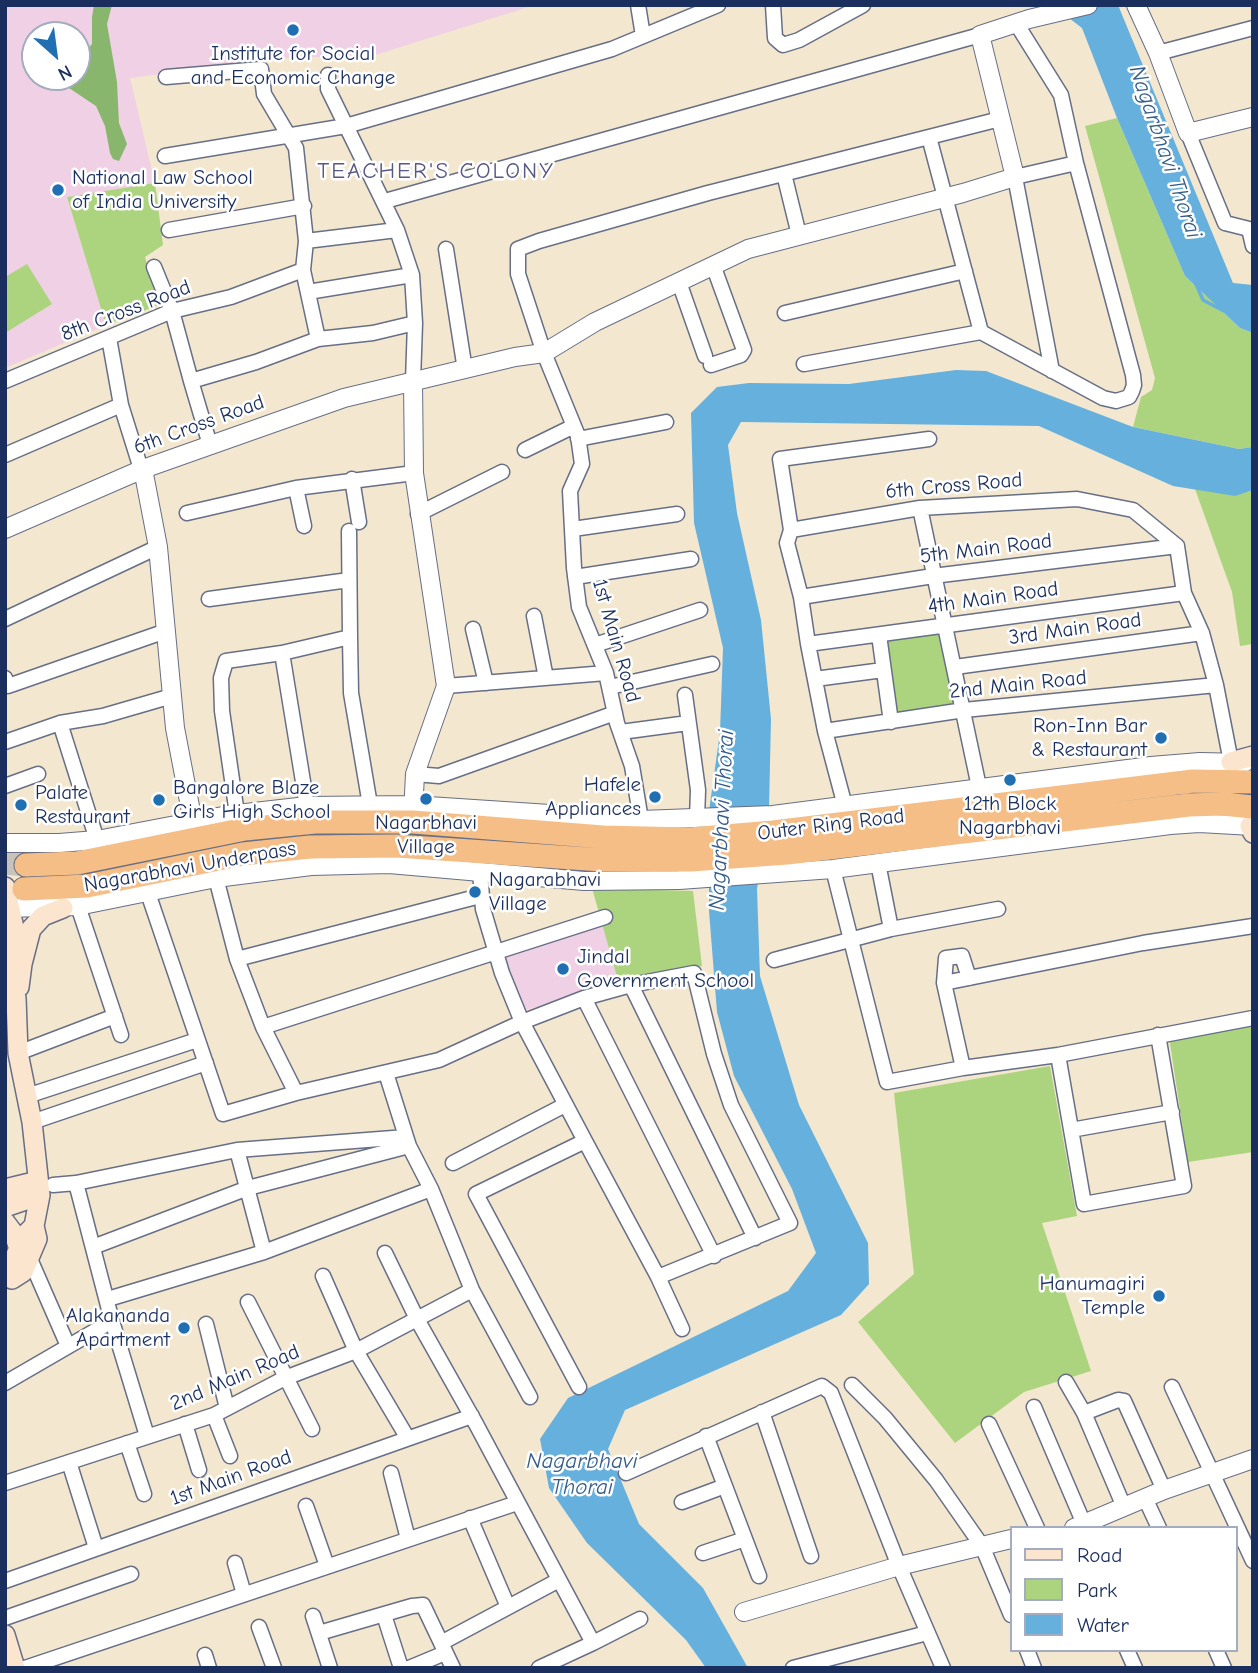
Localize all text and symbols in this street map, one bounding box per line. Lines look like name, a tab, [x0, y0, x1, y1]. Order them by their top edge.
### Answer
north arrow	[21, 21, 91, 91]
marker: Institute for Social and Economic Change	[285, 22, 301, 38]
place label: Institute for Social and Economic Change	[191, 41, 395, 91]
text: N	[54, 60, 76, 85]
water label: Nagarbhavi Thorai	[1123, 62, 1207, 242]
district label: TEACHER'S COLONY	[319, 157, 553, 185]
place label: National Law School of India University	[72, 165, 253, 215]
marker: National Law School of India University	[50, 182, 66, 198]
street label: 8th Cross Road	[58, 275, 194, 347]
street label: 6th Cross Road	[130, 390, 268, 460]
street label: 6th Cross Road	[885, 467, 1023, 505]
street label: 5th Main Road	[919, 528, 1053, 570]
street label: 1st Main Road	[586, 576, 646, 706]
street label: 4th Main Road	[926, 576, 1060, 620]
street label: 3rd Main Road	[1007, 607, 1143, 651]
street label: 2nd Main Road	[948, 665, 1088, 705]
place label: Ron-Inn Bar & Restaurant	[1032, 713, 1147, 763]
water label: Nagarbhavi Thorai	[703, 729, 741, 911]
marker: Ron-Inn Bar & Restaurant	[1153, 730, 1169, 746]
place label: Hafele Appliances	[545, 772, 641, 822]
marker: 12th Block Nagarbhavi	[1002, 772, 1018, 788]
place label: Bangalore Blaze Girls High School	[173, 775, 331, 825]
place label: Palate Restaurant	[35, 780, 130, 830]
marker: Hafele Appliances	[647, 789, 663, 805]
marker: Nagarbhavi Village	[418, 791, 434, 807]
place label: 12th Block Nagarbhavi	[959, 791, 1061, 841]
marker: Bangalore Blaze Girls High School	[151, 792, 167, 808]
marker: Palate Restaurant	[13, 797, 29, 813]
street label: Outer Ring Road	[756, 803, 906, 847]
place label: Nagarbhavi Village	[375, 810, 477, 860]
street label: Nagarabhavi Underpass	[82, 836, 298, 898]
place label: Nagarabhavi Village	[489, 867, 601, 917]
marker: Nagarabhavi Village	[467, 884, 483, 900]
place label: Jindal Government School	[577, 944, 754, 994]
marker: Jindal Government School	[555, 961, 571, 977]
place label: Hanumagiri Temple	[1039, 1271, 1145, 1321]
marker: Hanumagiri Temple	[1151, 1288, 1167, 1304]
place label: Alakananda Apartment	[66, 1303, 170, 1353]
marker: Alakananda Apartment	[176, 1320, 192, 1336]
street label: 2nd Main Road	[167, 1339, 303, 1417]
street label: 1st Main Road	[167, 1444, 295, 1512]
water label: Nagarbhavi Thorai	[526, 1447, 638, 1501]
legend	[1010, 1526, 1237, 1652]
text: Road	[1077, 1543, 1122, 1567]
text: Park	[1077, 1578, 1117, 1602]
text: Water	[1077, 1613, 1129, 1637]

